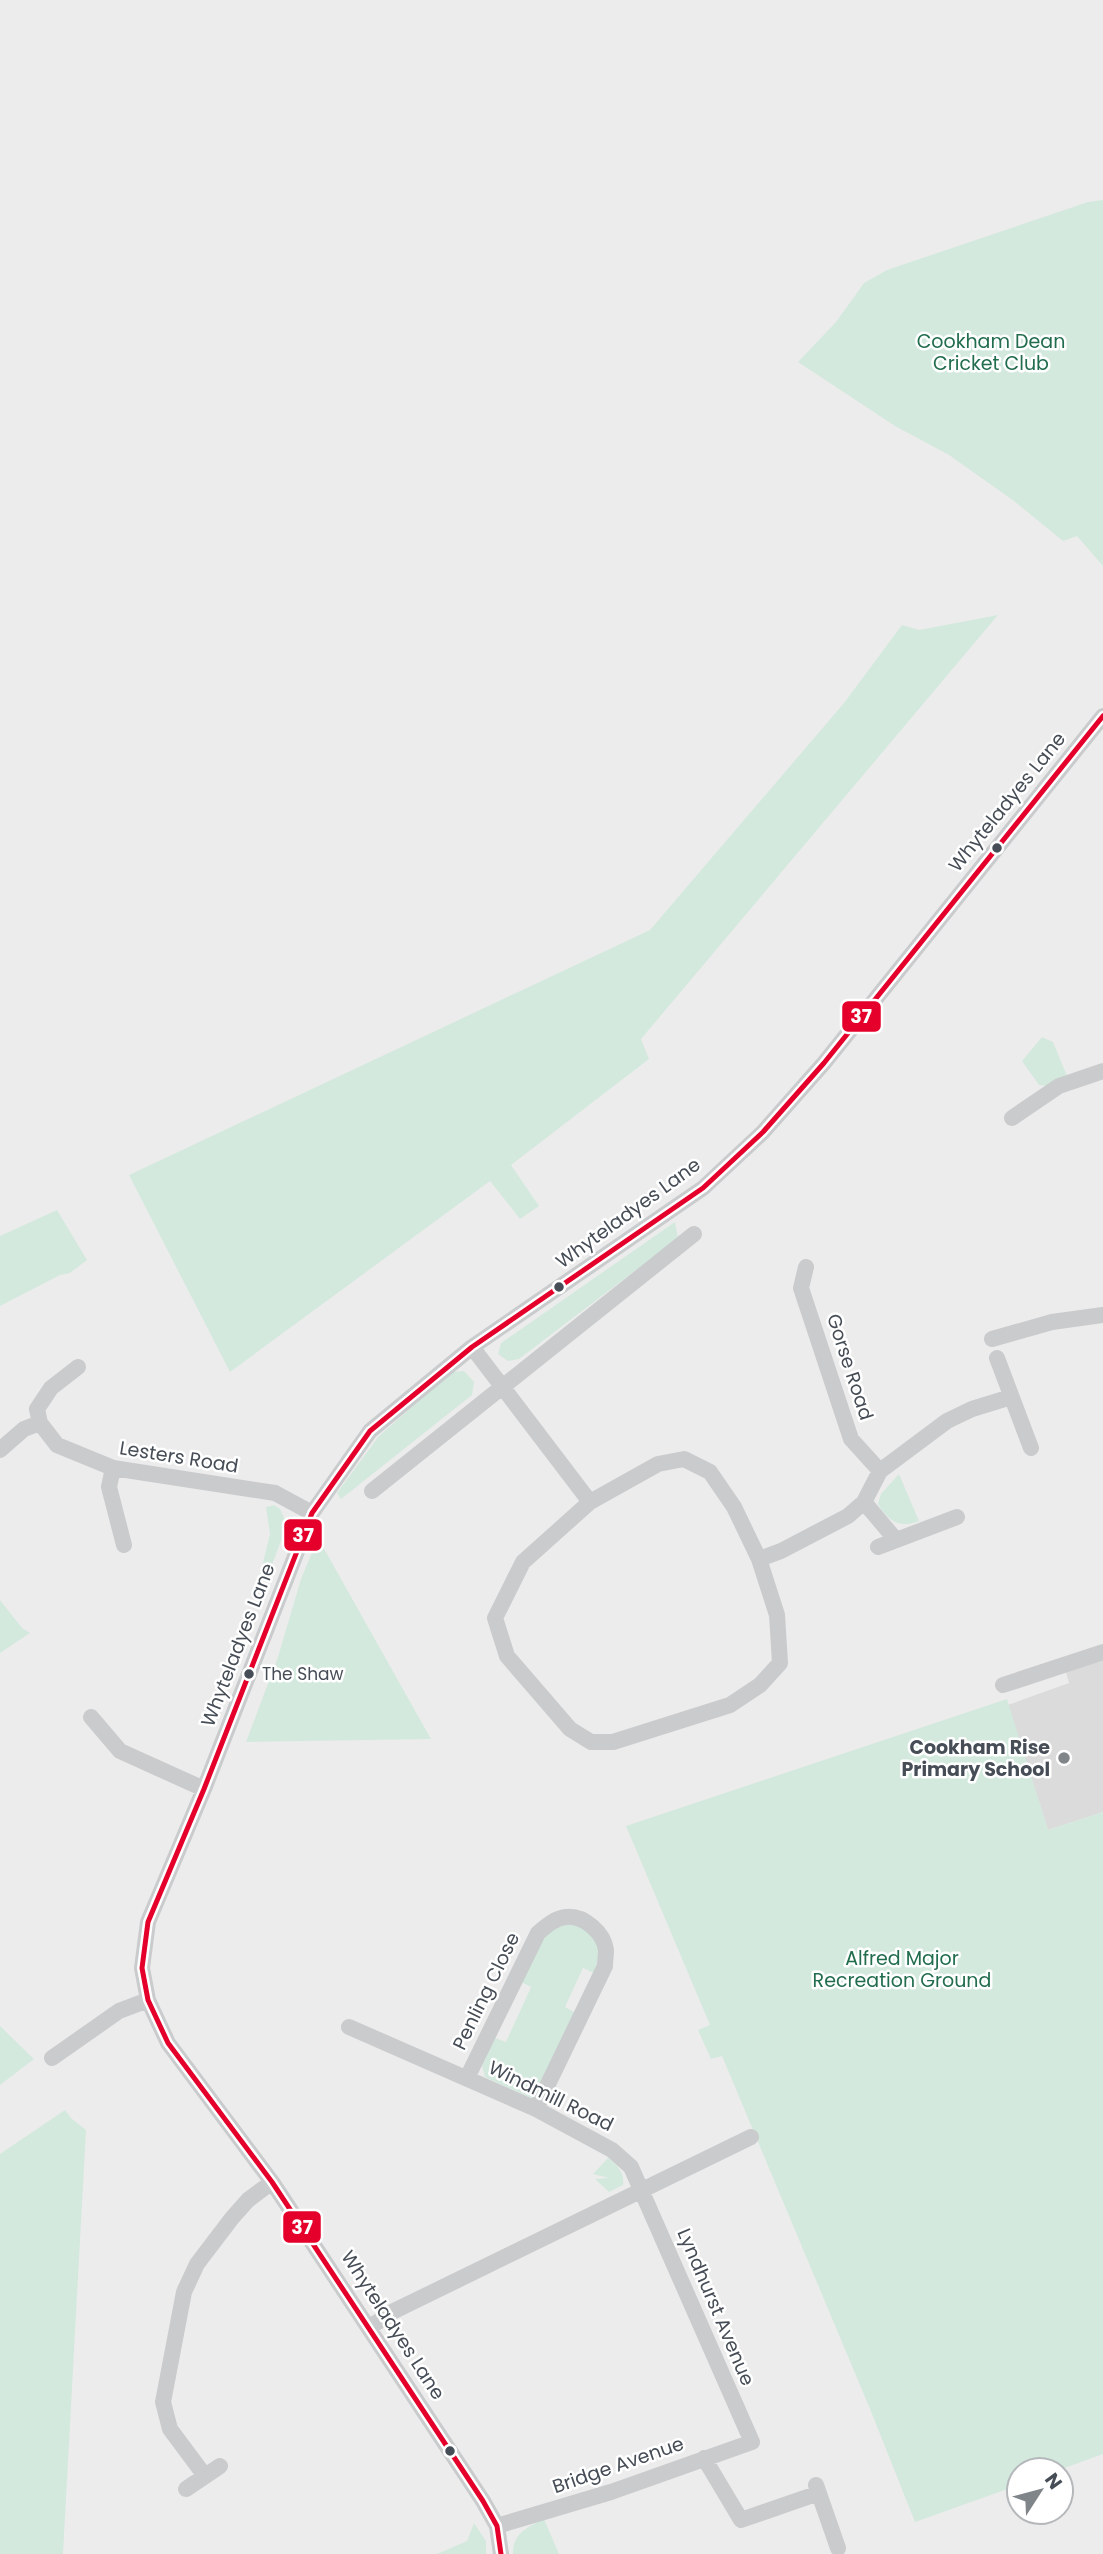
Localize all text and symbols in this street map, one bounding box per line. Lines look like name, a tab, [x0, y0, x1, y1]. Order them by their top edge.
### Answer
park label: Cookham Dean Cricket Club	[917, 328, 1065, 377]
street label: Whyteladyes Lane	[942, 726, 1072, 878]
unlabelled marker	[990, 841, 1004, 855]
line badge: 37	[841, 1000, 882, 1033]
text: 37	[850, 1003, 872, 1030]
street label: Whyteladyes Lane	[550, 1151, 706, 1275]
unlabelled marker	[552, 1280, 566, 1294]
street label: Gorse Road	[820, 1310, 880, 1424]
street label: Lesters Road	[118, 1434, 240, 1480]
line badge: 37	[283, 1518, 323, 1552]
text: 37	[292, 1522, 314, 1549]
street label: Whyteladyes Lane	[194, 1559, 282, 1731]
place label: The Shaw	[262, 1662, 344, 1686]
marker: The Shaw	[242, 1667, 256, 1681]
place label: Cookham Rise Primary School	[901, 1734, 1050, 1783]
marker: Cookham Rise Primary School	[1056, 1750, 1072, 1766]
street label: Penling Close	[446, 1928, 526, 2054]
park label: Alfred Major Recreation Ground	[813, 1945, 991, 1994]
street label: Windmill Road	[484, 2054, 618, 2138]
line badge: 37	[282, 2210, 322, 2244]
text: 37	[291, 2214, 313, 2241]
street label: Lyndhurst Avenue	[671, 2224, 761, 2390]
street label: Whyteladyes Lane	[335, 2245, 451, 2405]
street label: Bridge Avenue	[549, 2430, 687, 2500]
unlabelled marker	[443, 2444, 457, 2458]
north arrow	[1005, 2456, 1075, 2526]
text: N	[1038, 2468, 1068, 2495]

